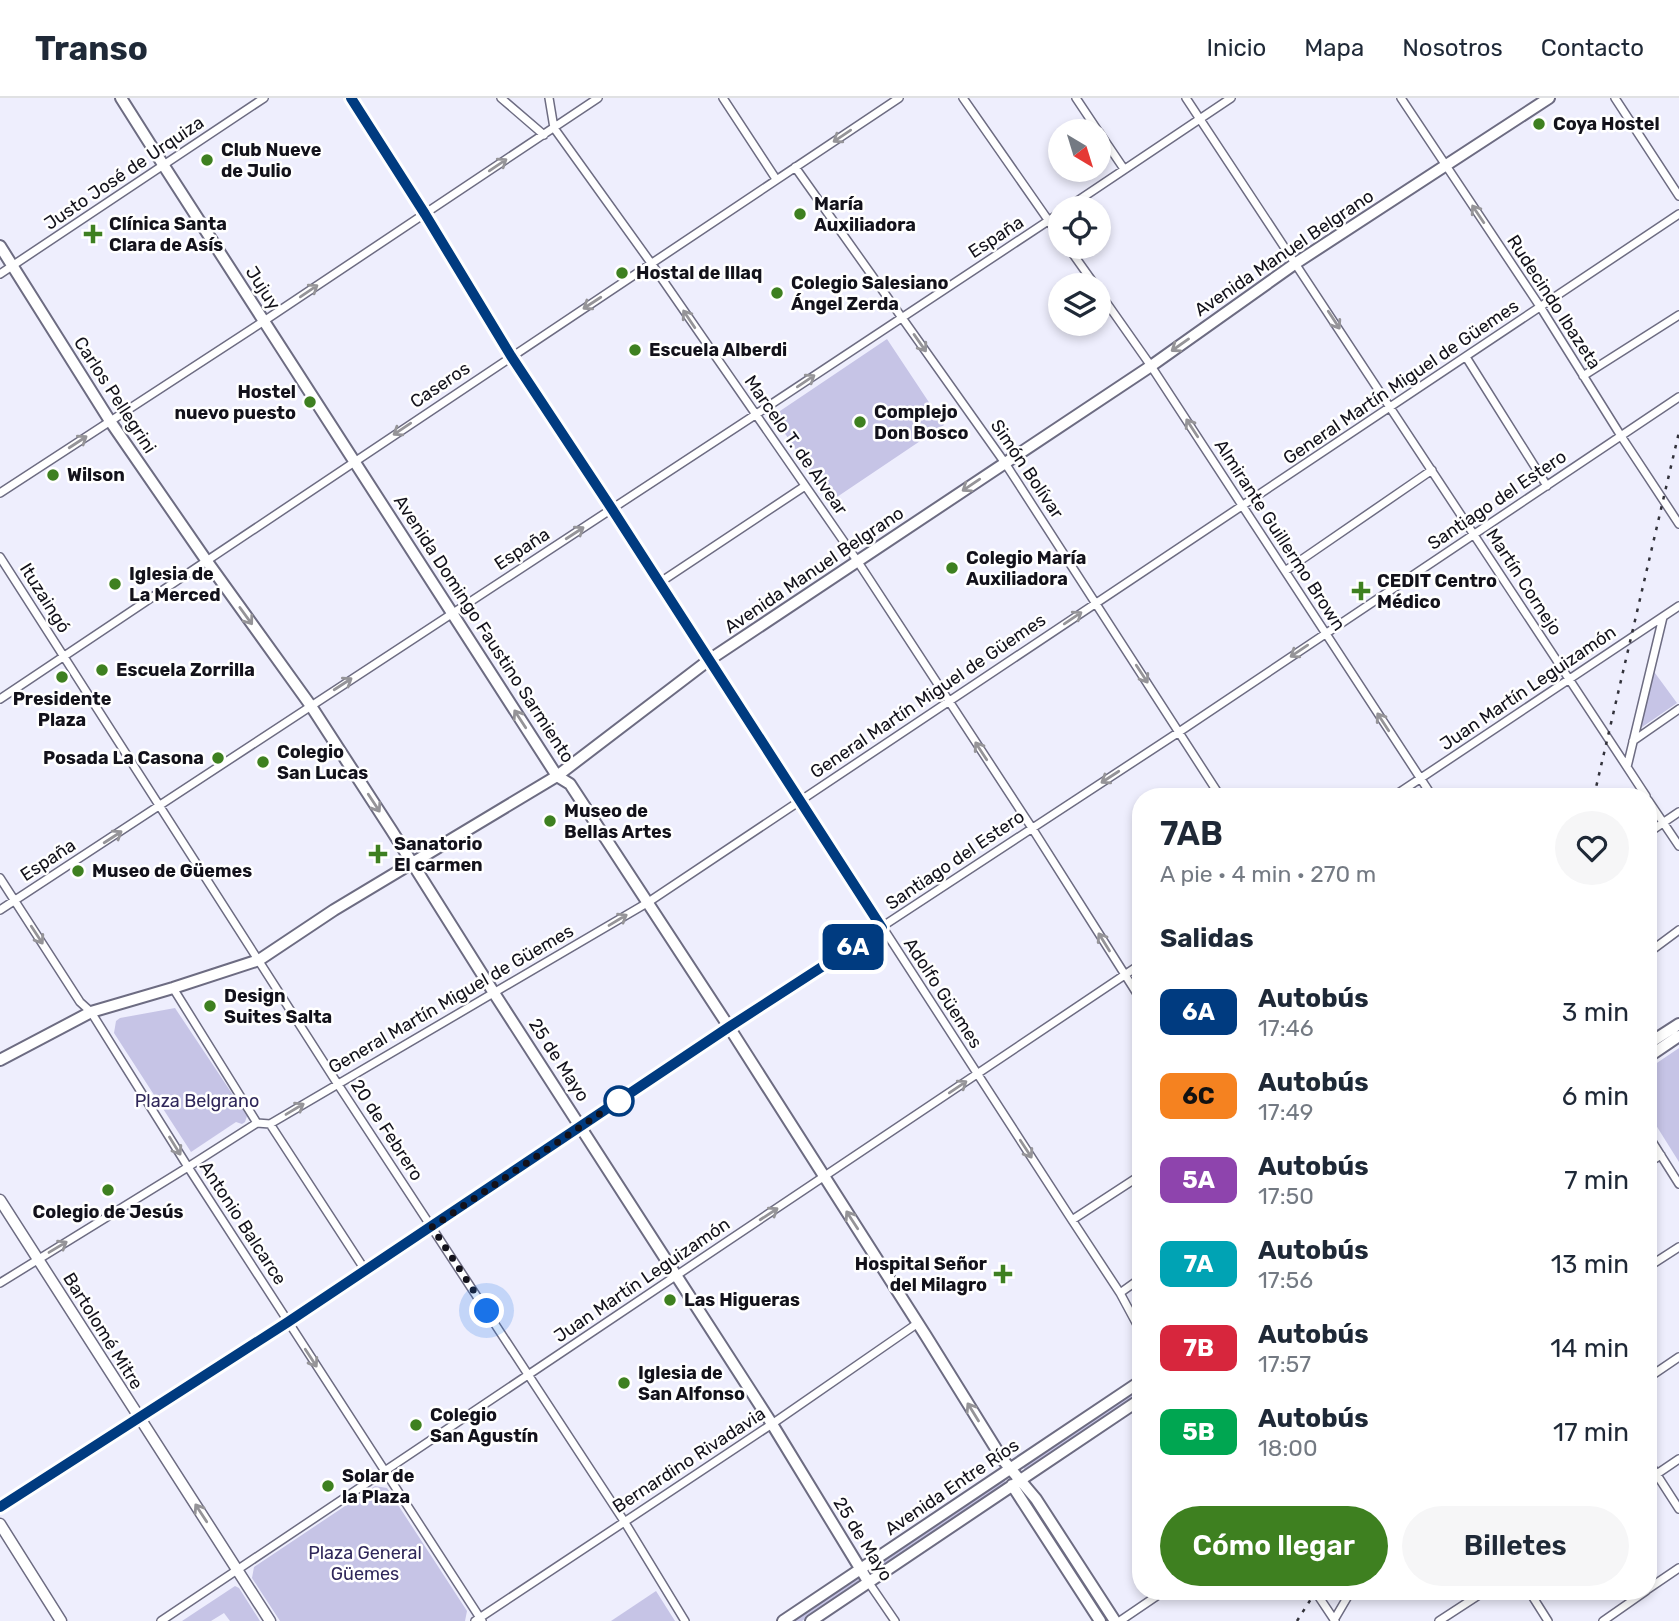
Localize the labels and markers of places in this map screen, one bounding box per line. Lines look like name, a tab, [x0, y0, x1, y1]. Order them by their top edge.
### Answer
place label: Coya Hostel	[1553, 113, 1660, 135]
marker: Coya Hostel	[1531, 116, 1547, 132]
place label: Club Nueve de Julio	[221, 139, 322, 182]
marker: Club Nueve de Julio	[199, 152, 215, 168]
place label: María Auxiliadora	[814, 193, 916, 236]
marker: María Auxiliadora	[792, 206, 808, 222]
place label: Clínica Santa Clara de Asís	[109, 213, 227, 256]
marker: Clínica Santa Clara de Asís	[83, 224, 103, 244]
place label: Hostal de Illaq	[636, 262, 762, 284]
marker: Hostal de Illaq	[614, 265, 630, 281]
place label: Colegio Salesiano Ángel Zerda	[791, 272, 949, 315]
marker: Colegio Salesiano Ángel Zerda	[769, 285, 785, 301]
place label: Escuela Alberdi	[649, 339, 787, 361]
marker: Escuela Alberdi	[627, 342, 643, 358]
place label: Hostel nuevo puesto	[174, 381, 296, 424]
marker: Hostel nuevo puesto	[302, 394, 318, 410]
place label: Complejo Don Bosco	[874, 401, 969, 444]
marker: Complejo Don Bosco	[852, 414, 868, 430]
place label: Wilson	[67, 464, 125, 486]
marker: Wilson	[45, 467, 61, 483]
place label: Colegio María Auxiliadora	[966, 547, 1086, 590]
marker: Colegio María Auxiliadora	[944, 560, 960, 576]
place label: Iglesia de La Merced	[129, 563, 221, 606]
place label: CEDIT Centro Médico	[1377, 570, 1497, 613]
marker: Iglesia de La Merced	[107, 576, 123, 592]
marker: CEDIT Centro Médico	[1351, 581, 1371, 601]
place label: Escuela Zorrilla	[116, 659, 255, 681]
marker: Escuela Zorrilla	[94, 662, 110, 678]
marker: Presidente Plaza	[54, 669, 70, 685]
place label: Presidente Plaza	[13, 688, 112, 731]
place label: Colegio San Lucas	[277, 741, 368, 784]
place label: Posada La Casona	[43, 747, 204, 769]
marker: Posada La Casona	[210, 750, 226, 766]
marker: Colegio San Lucas	[255, 754, 271, 770]
place label: Museo de Bellas Artes	[564, 800, 672, 843]
marker: Museo de Bellas Artes	[542, 813, 558, 829]
place label: Sanatorio El carmen	[394, 833, 483, 876]
marker: Sanatorio El carmen	[368, 844, 388, 864]
place label: Museo de Güemes	[92, 860, 252, 882]
marker: Museo de Güemes	[70, 863, 86, 879]
place label: Design Suites Salta	[224, 985, 332, 1028]
marker: Design Suites Salta	[202, 998, 218, 1014]
unlabelled marker	[604, 1086, 634, 1116]
marker: Colegio de Jesús	[100, 1182, 116, 1198]
place label: Colegio de Jesús	[33, 1201, 184, 1223]
place label: Hospital Señor del Milagro	[855, 1253, 987, 1296]
marker: Hospital Señor del Milagro	[993, 1264, 1013, 1284]
place label: Las Higueras	[684, 1289, 800, 1311]
marker: Las Higueras	[662, 1292, 678, 1308]
place label: Iglesia de San Alfonso	[638, 1362, 745, 1405]
marker: Iglesia de San Alfonso	[616, 1375, 632, 1391]
place label: Colegio San Agustín	[430, 1404, 538, 1447]
marker: Colegio San Agustín	[408, 1417, 424, 1433]
place label: Solar de la Plaza	[342, 1465, 415, 1508]
marker: Solar de la Plaza	[320, 1478, 336, 1494]

